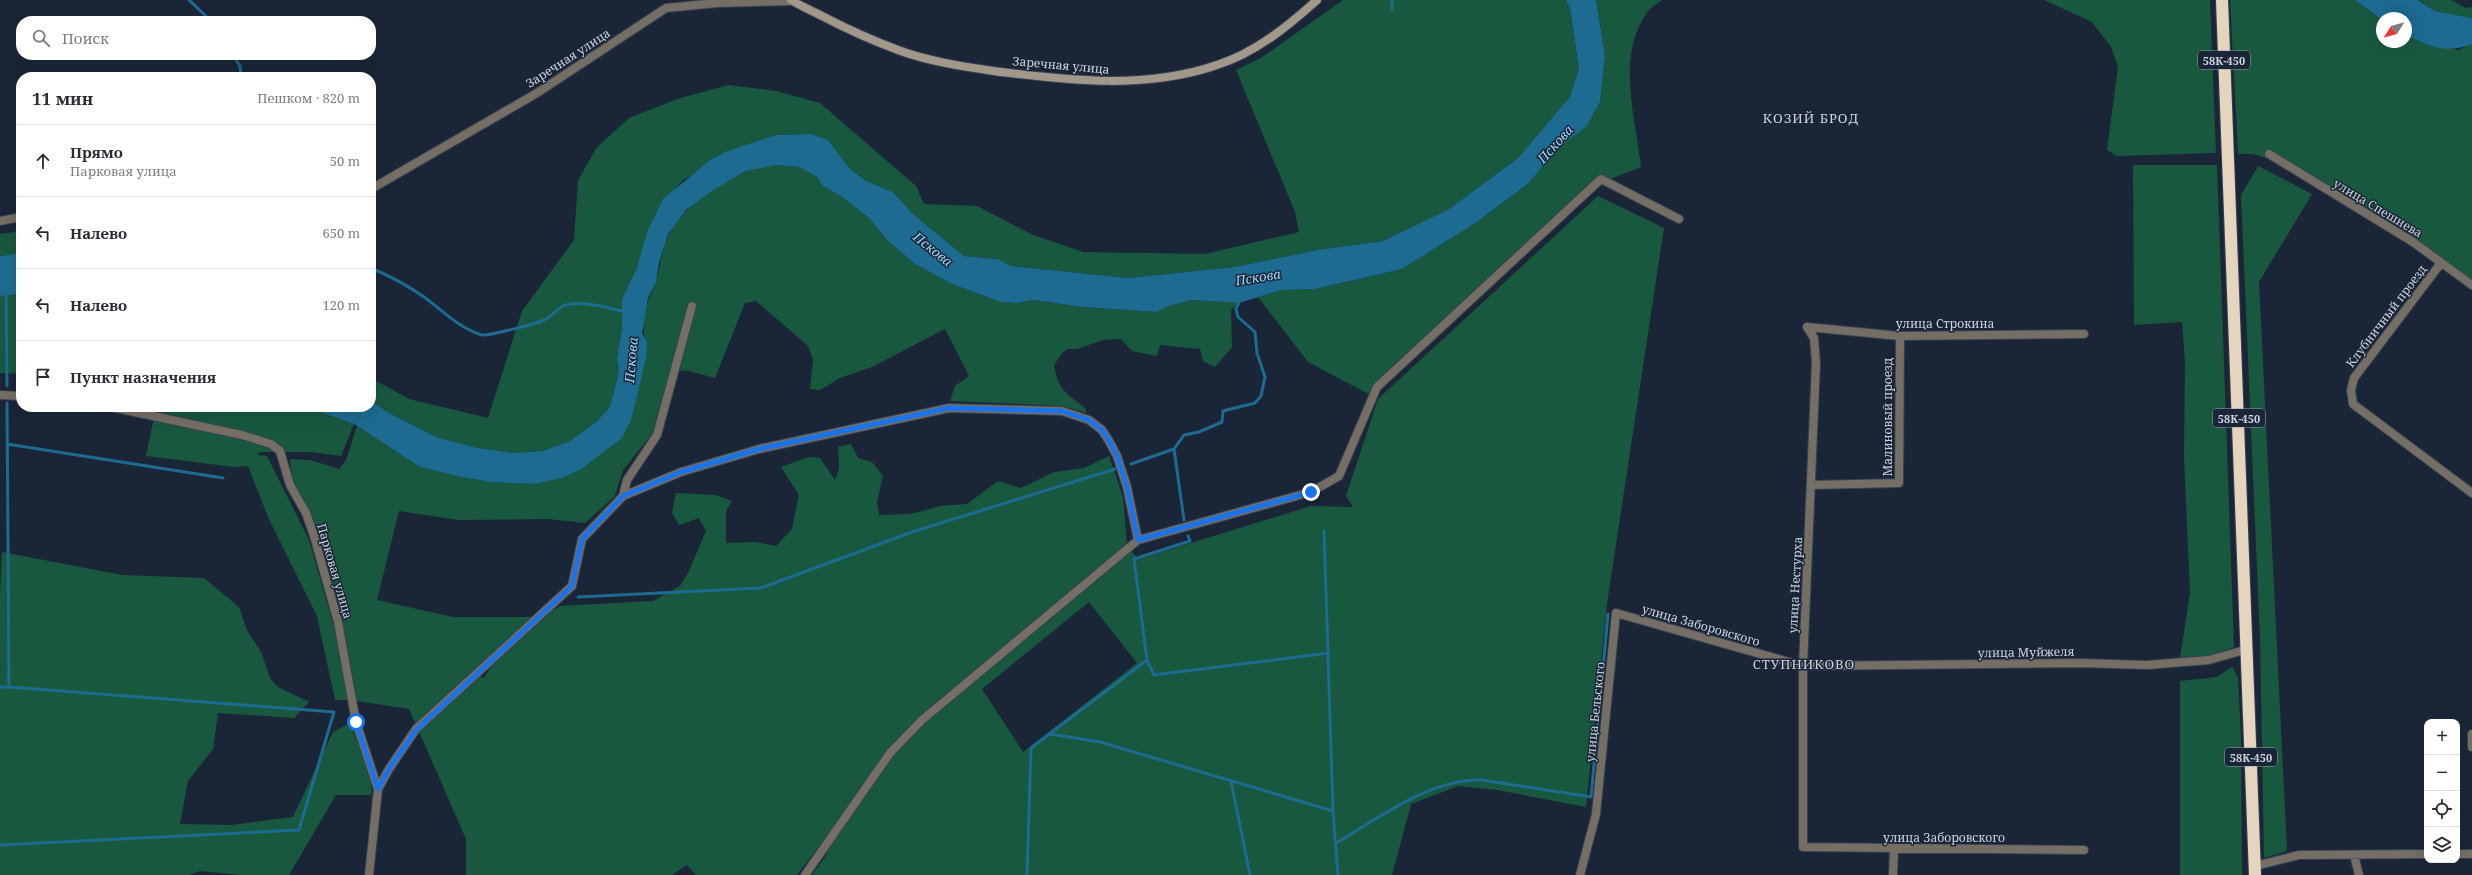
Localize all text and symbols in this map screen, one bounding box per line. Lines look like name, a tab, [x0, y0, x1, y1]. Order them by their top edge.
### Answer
north arrow	[2376, 12, 2412, 48]
search box	[16, 16, 376, 60]
street label: Заречная улица	[522, 24, 614, 92]
icon: search	[30, 27, 52, 49]
text: Поиск	[62, 28, 109, 48]
road number: 58К-450	[2198, 51, 2250, 69]
street label: Заречная улица	[1012, 52, 1110, 78]
text: 11 мин	[32, 87, 93, 110]
text: Пешком · 820 m	[257, 89, 360, 107]
district label: КОЗИЙ БРОД	[1763, 109, 1859, 127]
water label: Пскова	[1532, 121, 1577, 168]
text: Прямо	[70, 142, 123, 162]
icon: ahead	[32, 150, 54, 172]
text: 50 m	[330, 152, 360, 170]
text: Парковая улица	[70, 162, 177, 180]
street label: улица Спешнева	[2330, 175, 2426, 241]
icon: left	[32, 222, 54, 244]
text: Налево	[70, 223, 127, 243]
text: 650 m	[323, 224, 360, 242]
water label: Пскова	[909, 227, 957, 271]
street label: Клубничный проезд	[2342, 261, 2430, 371]
water label: Пскова	[1233, 264, 1283, 290]
icon: left	[32, 294, 54, 316]
text: Налево	[70, 295, 127, 315]
text: 120 m	[323, 296, 360, 314]
street label: улица Строкина	[1896, 315, 1994, 332]
water label: Пскова	[620, 336, 642, 385]
street label: Малиновый проезд	[1879, 358, 1896, 476]
icon: arrive	[32, 366, 54, 388]
text: Пункт назначения	[70, 367, 216, 387]
road number: 58К-450	[2213, 409, 2265, 427]
route end	[1302, 483, 1320, 501]
street label: Парковая улица	[313, 521, 357, 621]
street label: улица Нестурха	[1784, 536, 1806, 634]
street label: улица Заборовского	[1640, 600, 1762, 650]
street label: улица Муйжеля	[1977, 643, 2075, 661]
district label: СТУПНИКОВО	[1753, 655, 1855, 673]
street label: улица Бельского	[1581, 661, 1609, 763]
route start	[347, 713, 365, 731]
map controls	[2424, 719, 2460, 863]
button: +	[2424, 719, 2460, 755]
road number: 58К-450	[2225, 748, 2277, 766]
button: −	[2424, 755, 2460, 791]
button: locate	[2424, 791, 2460, 827]
button: layers	[2424, 827, 2460, 863]
street label: улица Заборовского	[1883, 829, 2005, 846]

